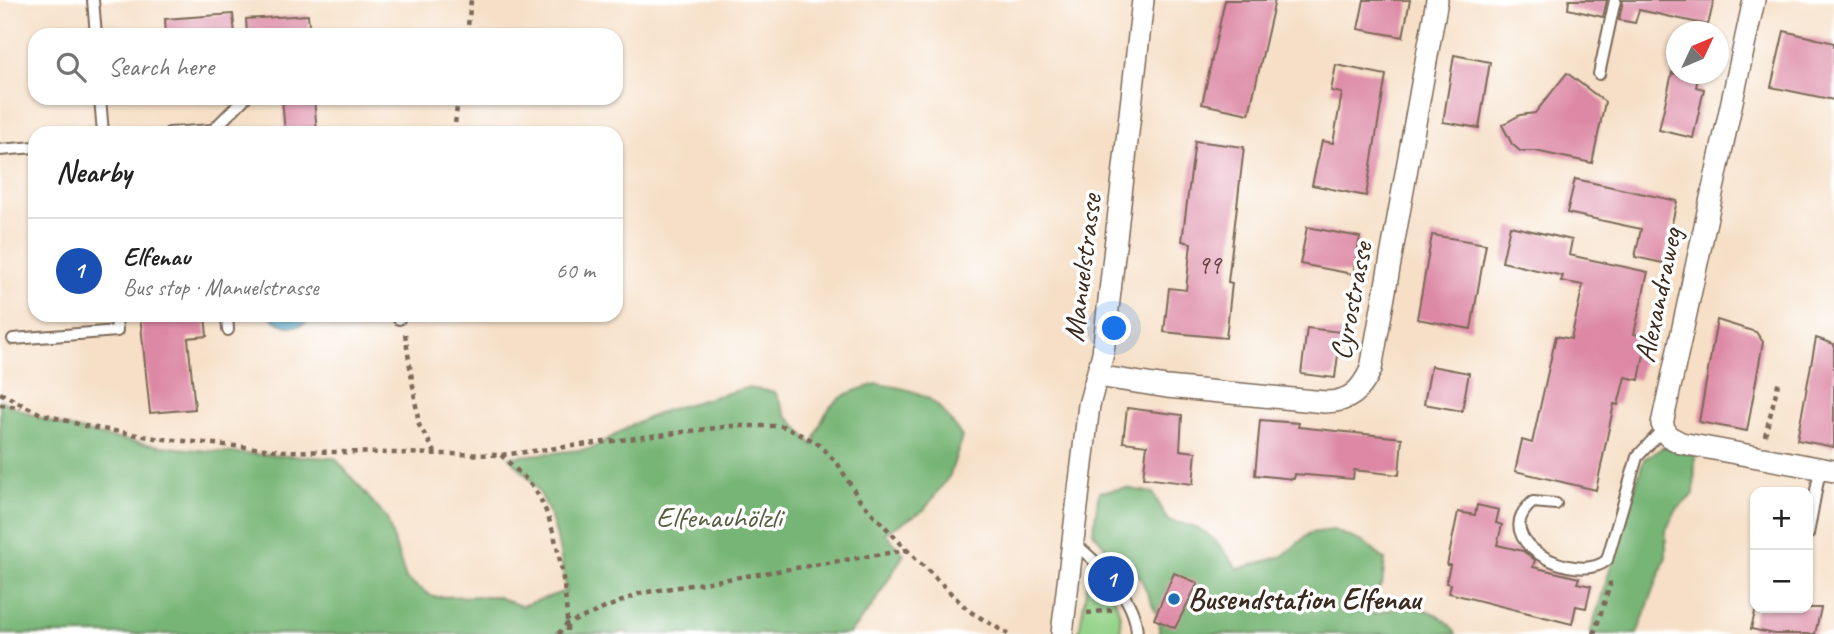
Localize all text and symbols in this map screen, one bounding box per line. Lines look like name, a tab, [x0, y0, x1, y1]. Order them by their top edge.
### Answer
north arrow	[1666, 21, 1729, 84]
search box	[28, 28, 623, 105]
icon: search	[52, 48, 90, 86]
text: Search here	[108, 50, 214, 83]
text: Nearby	[56, 153, 132, 191]
street label: Manuelstrasse	[1054, 190, 1110, 344]
street label: Alexandraweg	[1625, 223, 1691, 366]
street label: Cyrostrasse	[1321, 237, 1381, 363]
text: Elfenau	[123, 240, 190, 273]
house number: 99	[1197, 248, 1223, 281]
text: 1	[74, 256, 84, 285]
text: 60 m	[556, 256, 595, 285]
text: Bus stop · Manuelstrasse	[123, 273, 318, 302]
your location	[1097, 311, 1131, 345]
map controls	[1750, 487, 1813, 613]
button: +	[1750, 487, 1813, 550]
park label: Elfenauhölzli	[656, 498, 785, 536]
button: −	[1750, 550, 1813, 613]
pin: 1	[1088, 553, 1134, 605]
place label: Busendstation Elfenau	[1188, 580, 1423, 618]
marker: Busendstation Elfenau	[1166, 591, 1182, 607]

